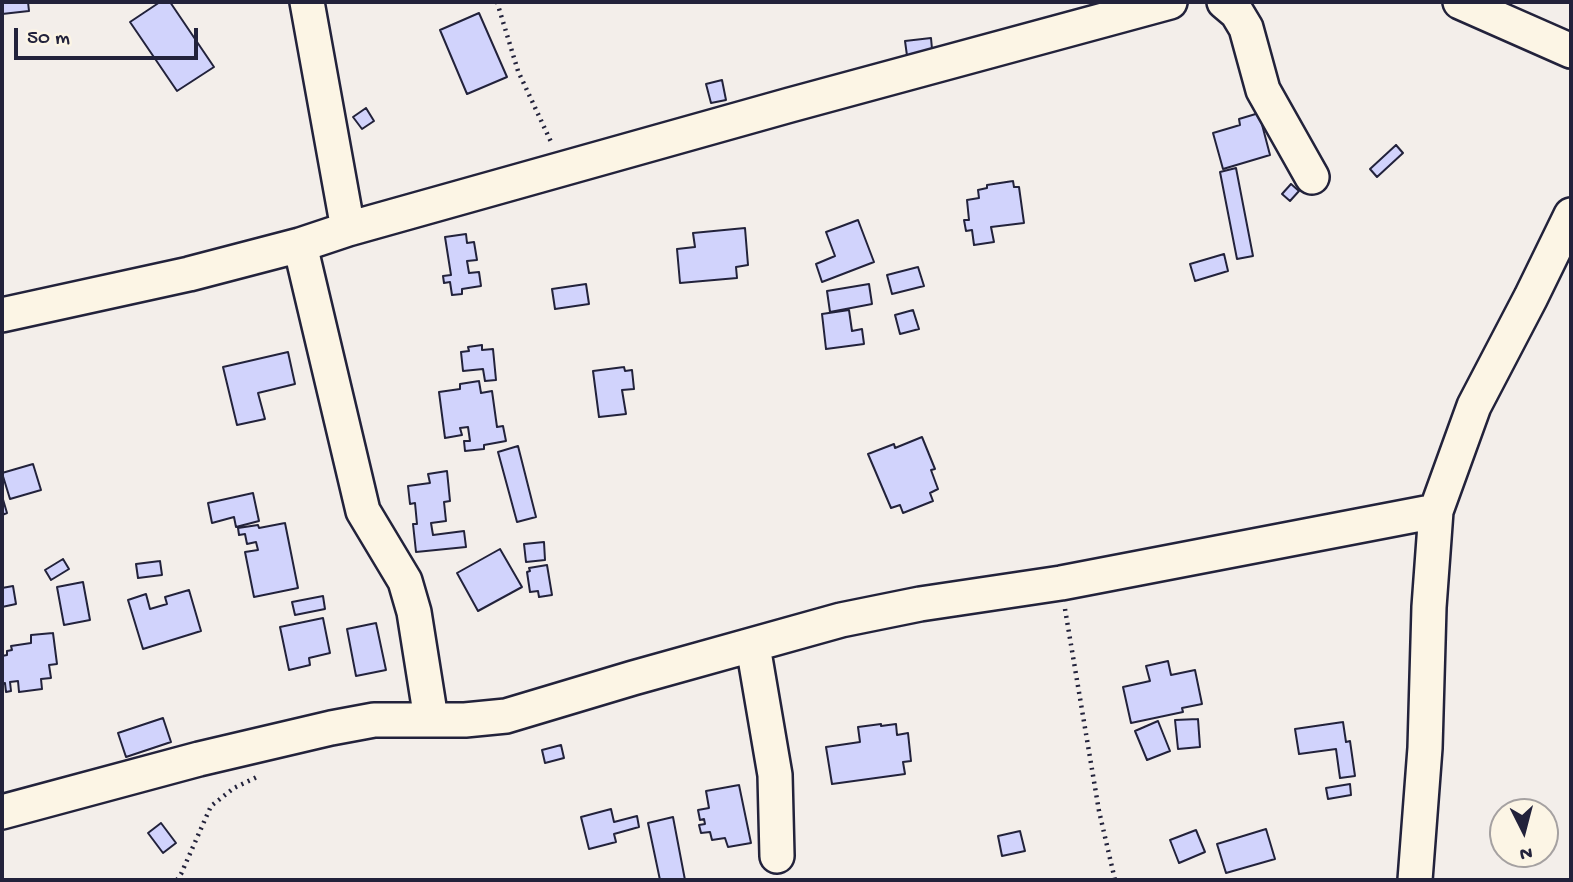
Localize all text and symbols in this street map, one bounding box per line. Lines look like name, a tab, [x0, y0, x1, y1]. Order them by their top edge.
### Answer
scale bar	[18, 14, 201, 58]
text: 50 m	[27, 27, 70, 52]
north arrow	[1489, 798, 1559, 868]
text: N	[1519, 840, 1533, 864]

